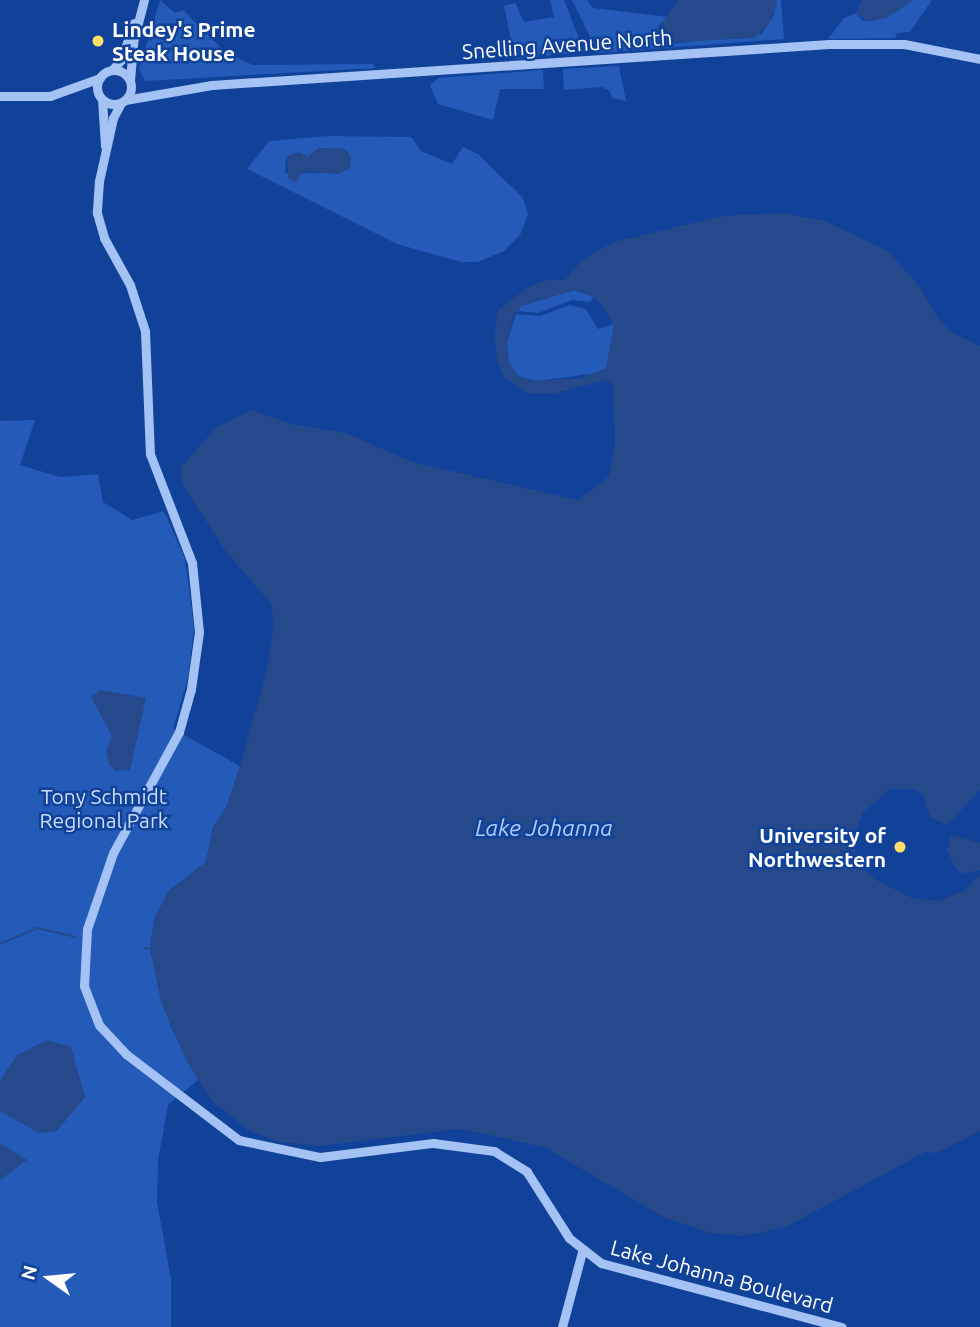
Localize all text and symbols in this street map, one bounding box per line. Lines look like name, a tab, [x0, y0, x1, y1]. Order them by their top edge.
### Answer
place label: Lindey's Prime Steak House	[112, 16, 256, 66]
street label: Snelling Avenue North	[461, 24, 673, 64]
marker: Lindey's Prime Steak House	[90, 33, 106, 49]
park label: Tony Schmidt Regional Park	[40, 783, 168, 833]
water label: Lake Johanna	[475, 814, 613, 842]
place label: University of Northwestern	[748, 822, 886, 872]
marker: University of Northwestern	[892, 839, 908, 855]
street label: Lake Johanna Boulevard	[608, 1234, 836, 1318]
north arrow	[14, 1243, 84, 1313]
text: N	[16, 1263, 41, 1282]

